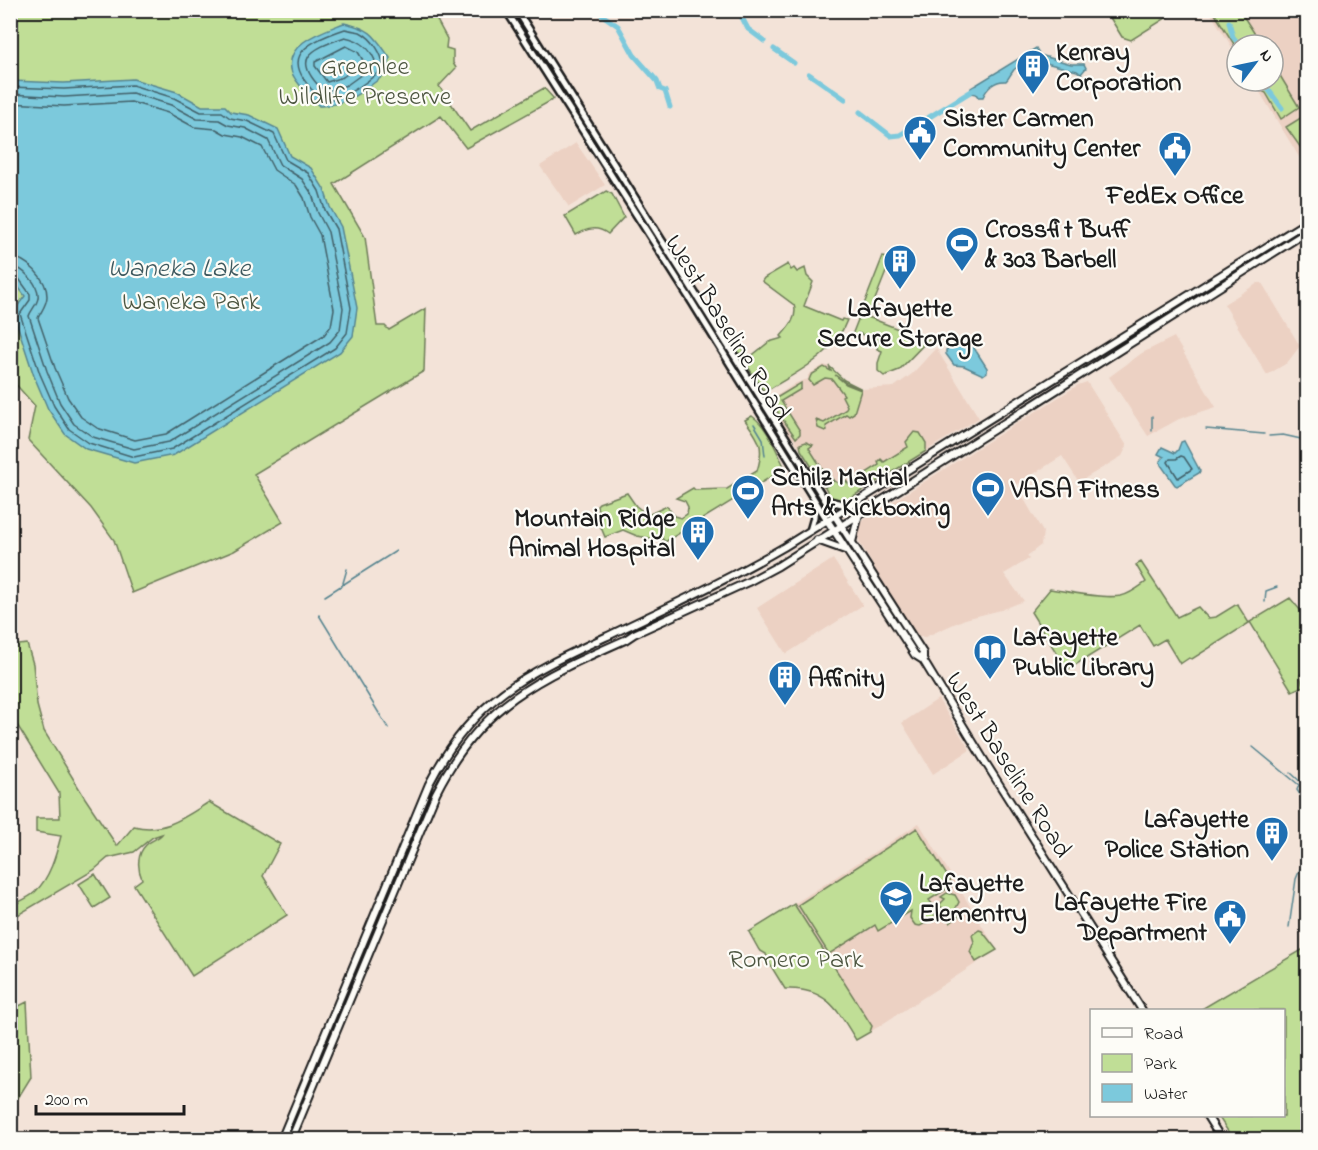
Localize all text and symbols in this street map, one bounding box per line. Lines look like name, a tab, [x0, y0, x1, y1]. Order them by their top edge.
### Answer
north arrow	[1225, 33, 1285, 93]
place label: Kenray Corporation	[1056, 35, 1182, 103]
text: N	[1253, 45, 1279, 67]
building icon: Kenray Corporation	[1015, 48, 1051, 95]
park label: Greenlee Wildlife Preserve	[279, 49, 452, 117]
place label: Sister Carmen Community Center	[943, 101, 1141, 169]
public building icon: Sister Carmen Community Center	[902, 114, 938, 161]
public building icon: FedEx Office	[1157, 130, 1193, 177]
place label: FedEx Office	[1104, 178, 1245, 216]
place label: Crossfit Buff & 303 Barbell	[984, 212, 1132, 280]
sports icon: Crossfit Buff & 303 Barbell	[944, 225, 980, 272]
street label: West Baseline Road	[654, 228, 799, 429]
building icon: Lafayette Secure Storage	[882, 243, 918, 290]
water label: Waneka Lake	[108, 250, 252, 289]
park label: Waneka Park	[122, 284, 260, 322]
place label: Lafayette Secure Storage	[817, 291, 984, 360]
place label: Schilz Martial Arts & Kickboxing	[771, 460, 951, 529]
sports icon: VASA Fitness	[970, 470, 1006, 517]
place label: VASA Fitness	[1010, 472, 1160, 510]
sports icon: Schilz Martial Arts & Kickboxing	[730, 473, 766, 520]
place label: Mountain Ridge Animal Hospital	[509, 501, 676, 569]
building icon: Mountain Ridge Animal Hospital	[680, 514, 716, 561]
place label: Lafayette Public Library	[1013, 620, 1154, 688]
library icon: Lafayette Public Library	[972, 633, 1008, 680]
building icon: Affinity	[767, 659, 803, 706]
place label: Affinity	[808, 661, 885, 699]
street label: West Baseline Road	[935, 665, 1080, 866]
place label: Lafayette Police Station	[1105, 802, 1250, 870]
building icon: Lafayette Police Station	[1254, 815, 1290, 862]
place label: Lafayette Elementry	[919, 866, 1027, 934]
school or university icon: Lafayette Elementry	[878, 879, 914, 926]
place label: Lafayette Fire Department	[1054, 885, 1208, 953]
public building icon: Lafayette Fire Department	[1212, 898, 1248, 945]
park label: Romero Park	[729, 942, 864, 980]
legend	[1090, 1009, 1285, 1117]
text: Road	[1144, 1022, 1183, 1048]
text: Park	[1144, 1052, 1177, 1078]
scale bar	[36, 1078, 184, 1116]
text: Water	[1144, 1082, 1188, 1108]
text: 200 m	[45, 1088, 88, 1114]

